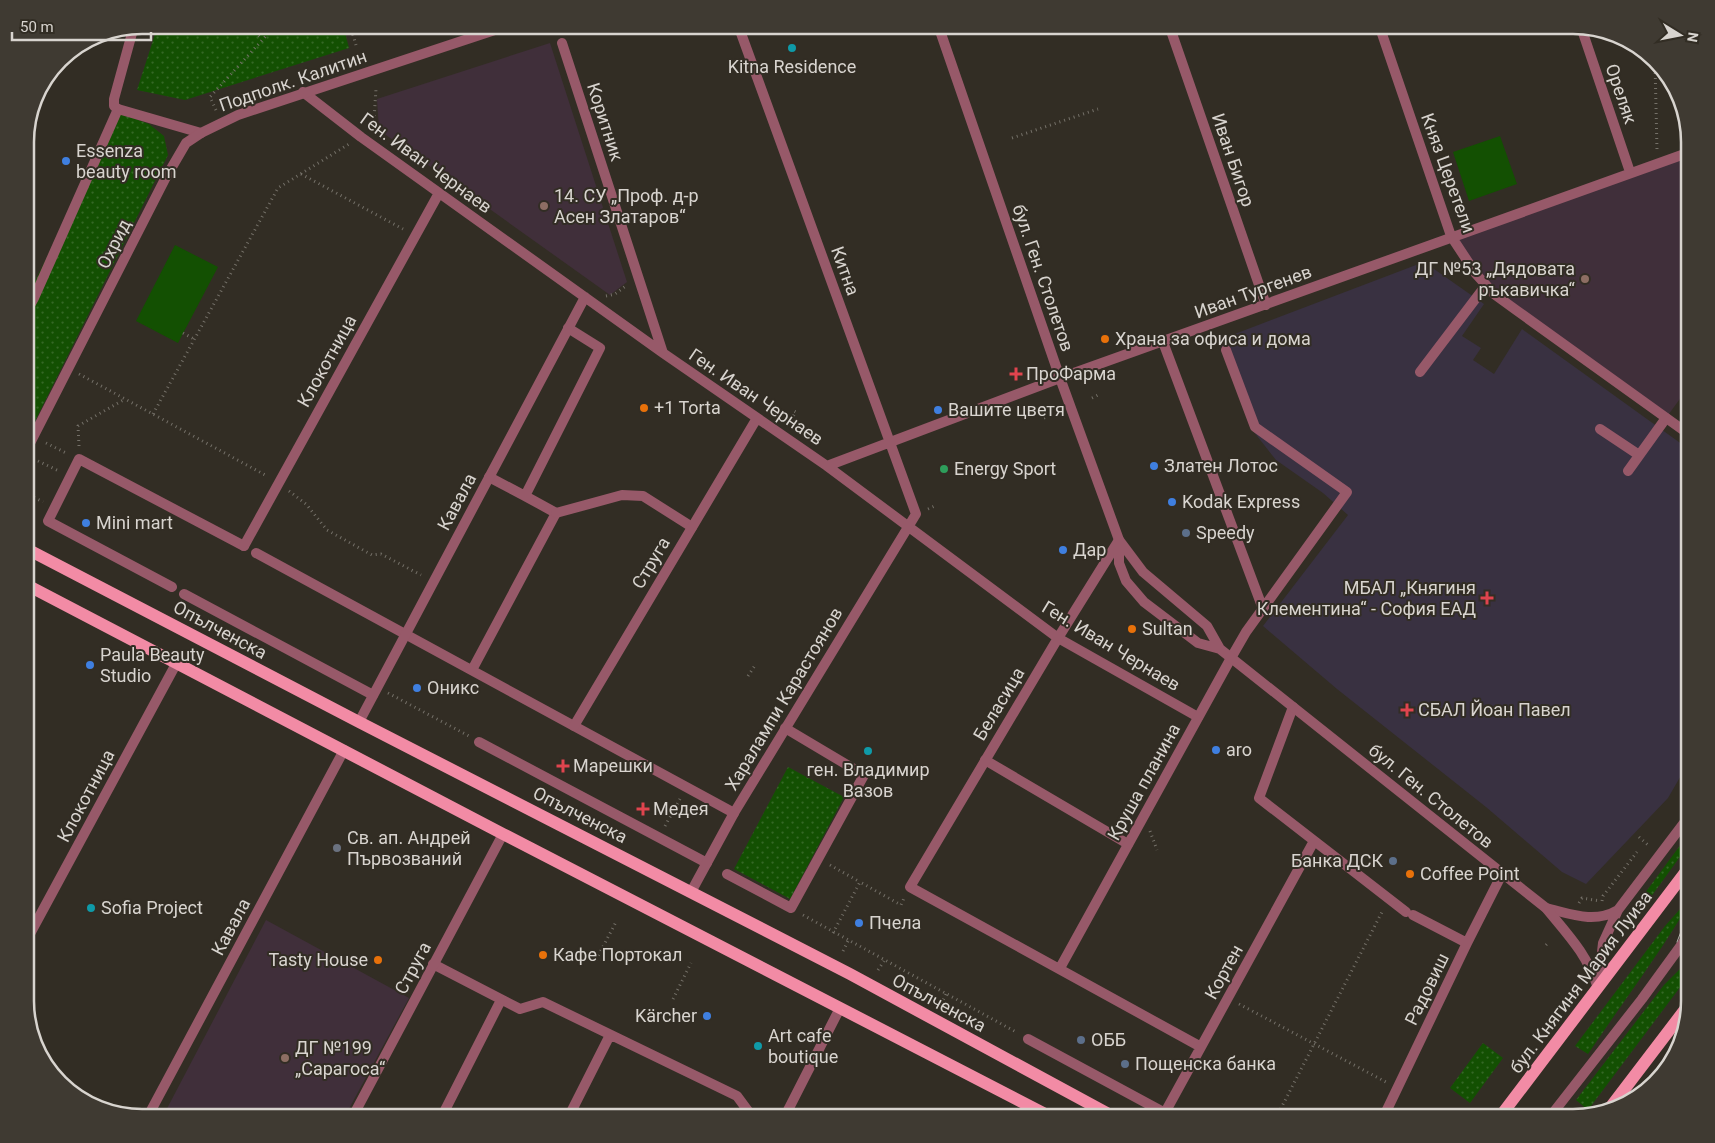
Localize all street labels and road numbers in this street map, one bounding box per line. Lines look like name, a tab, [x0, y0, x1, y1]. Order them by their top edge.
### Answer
street label: Подполк. Калитин	[216, 45, 369, 116]
street label: Ореляк	[1601, 61, 1642, 127]
street label: Коритник	[583, 80, 628, 164]
street label: Ген. Иван Чернаев	[357, 108, 496, 217]
street label: Иван Бигор	[1208, 110, 1259, 209]
street label: Княз Церетели	[1417, 110, 1480, 236]
street label: бул. Ген. Столетов	[1008, 202, 1078, 354]
street label: Охрид	[92, 215, 135, 272]
street label: Китна	[827, 243, 864, 298]
street label: Иван Тургенев	[1191, 261, 1314, 322]
street label: Клокотница	[293, 311, 360, 410]
street label: Ген. Иван Чернаев	[685, 344, 827, 449]
street label: Кавала	[433, 470, 480, 534]
street label: Струга	[627, 533, 674, 592]
street label: Опълченска	[170, 596, 271, 663]
street label: Ген. Иван Чернаев	[1038, 596, 1184, 695]
street label: Харалампи Карастоянов	[721, 603, 847, 794]
street label: Беласица	[969, 663, 1029, 744]
street label: Круша планина	[1103, 720, 1184, 844]
street label: бул. Ген. Столетов	[1365, 739, 1498, 852]
street label: Клокотница	[52, 746, 119, 846]
street label: Опълченска	[530, 782, 631, 847]
street label: бул. Княгиня Мария Луиза	[1505, 886, 1656, 1077]
street label: Кавала	[207, 895, 254, 959]
street label: Струга	[390, 938, 435, 998]
street label: Кортен	[1200, 941, 1247, 1003]
street label: Радовиш	[1400, 949, 1453, 1028]
street label: Опълченска	[889, 969, 990, 1036]

